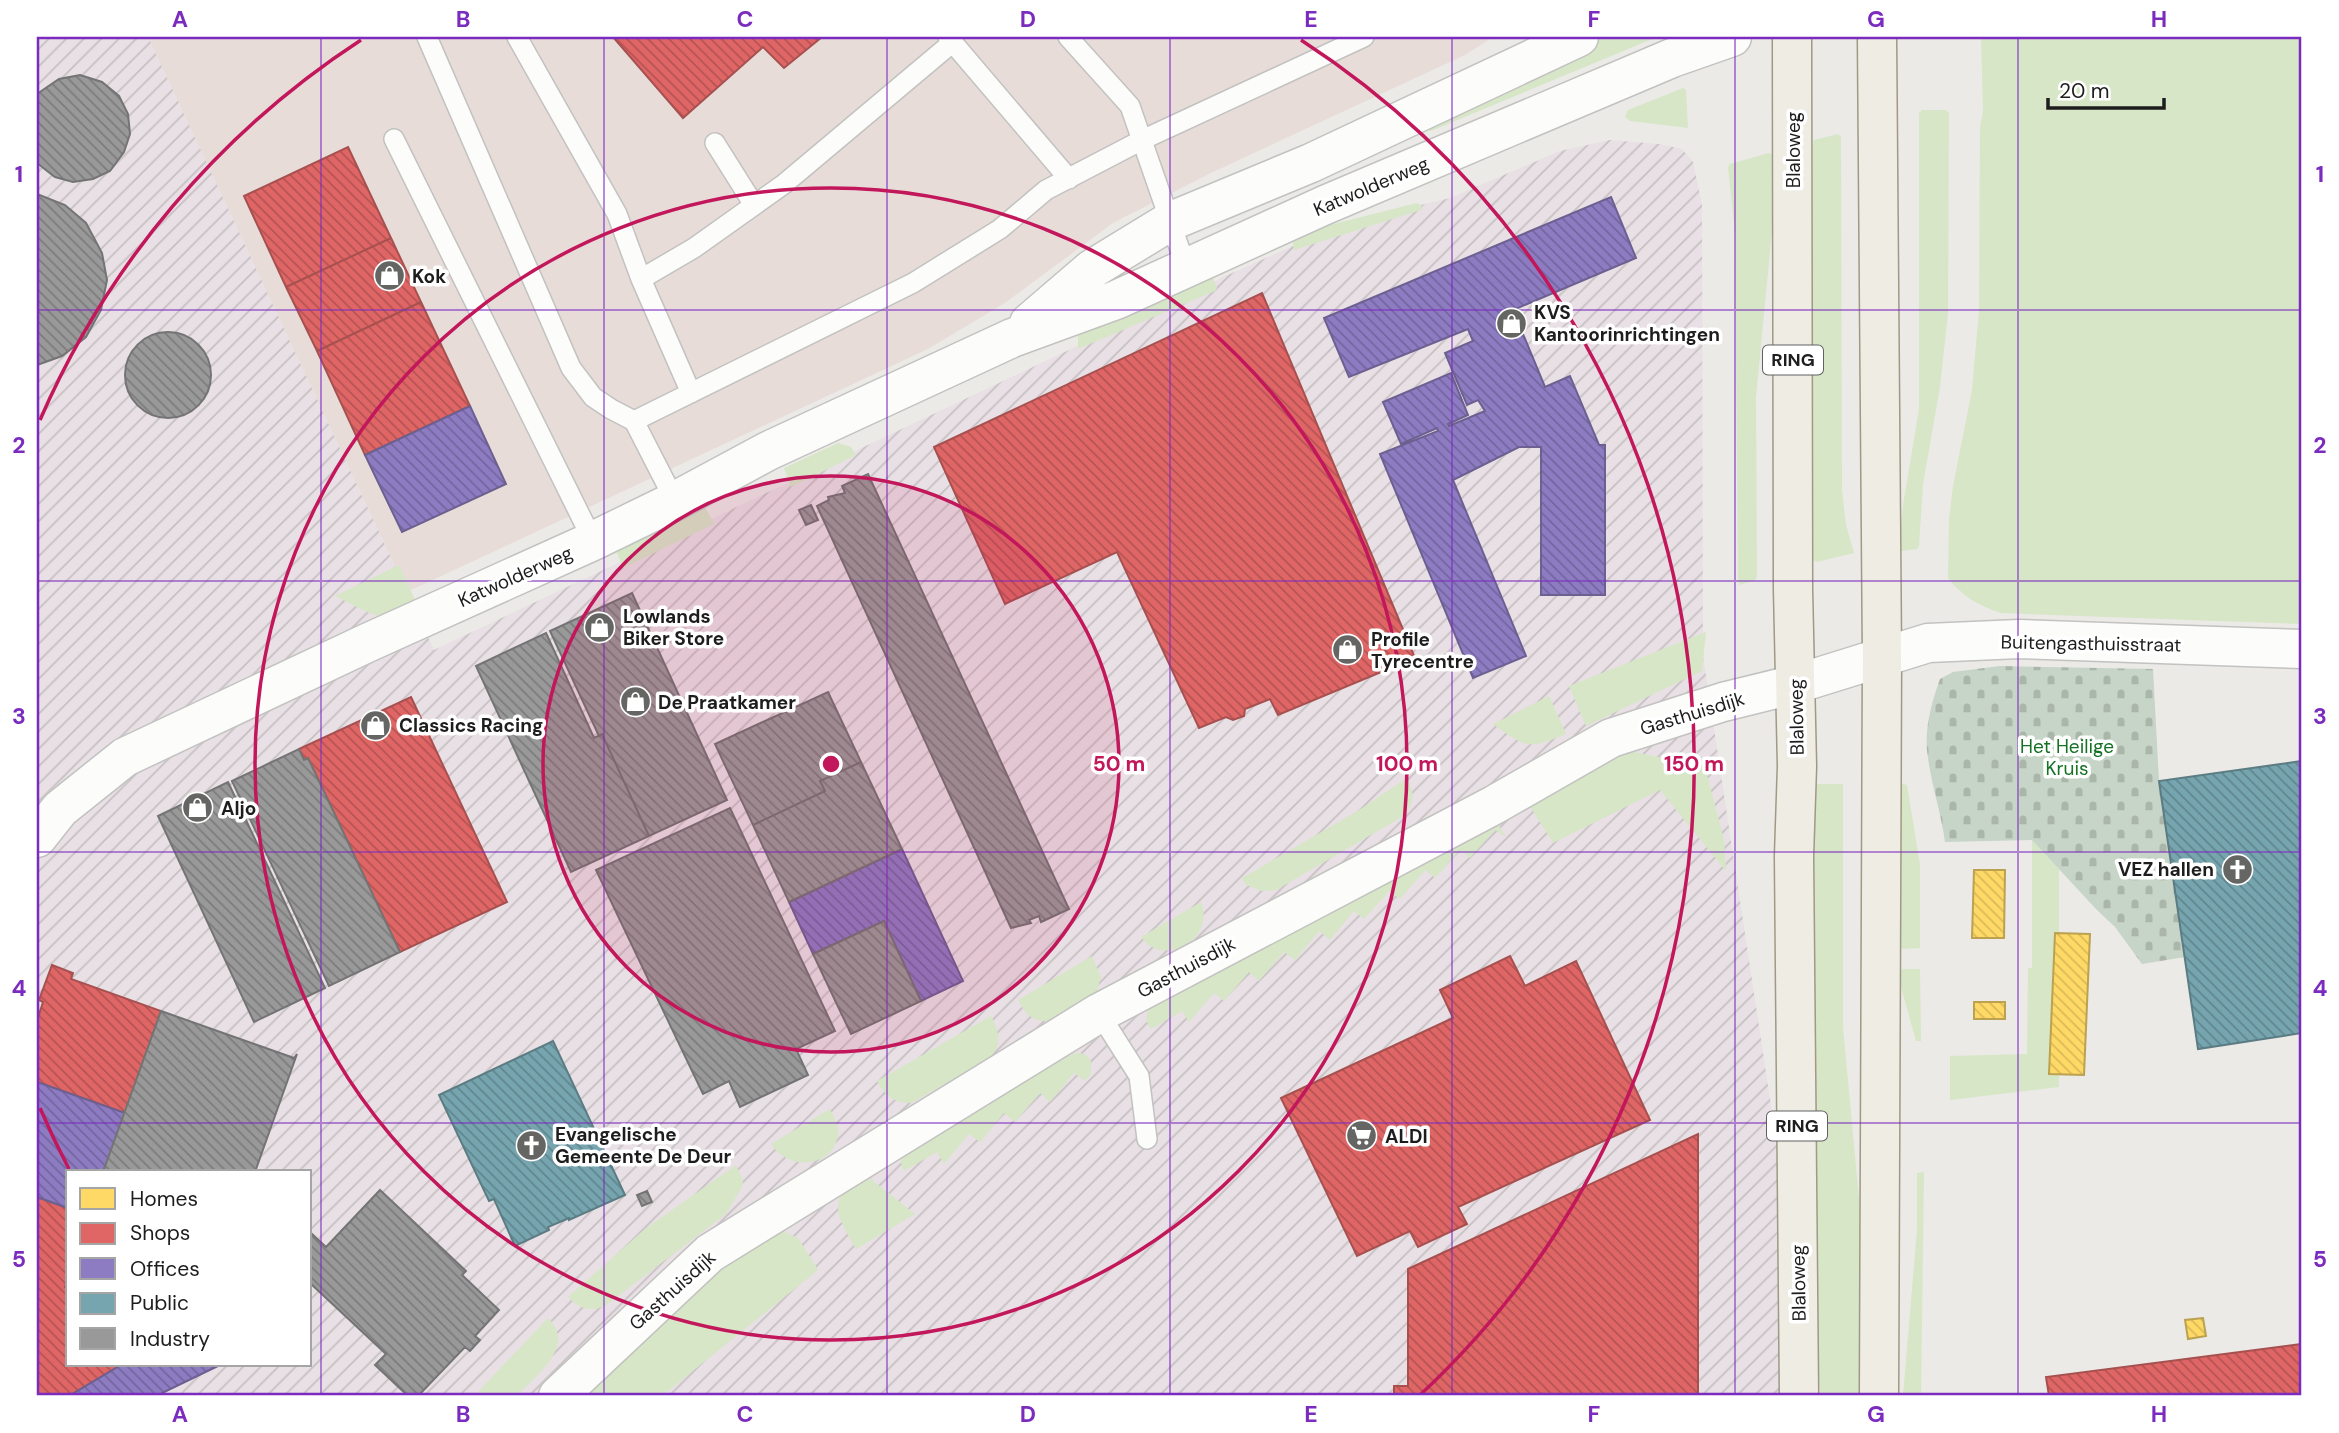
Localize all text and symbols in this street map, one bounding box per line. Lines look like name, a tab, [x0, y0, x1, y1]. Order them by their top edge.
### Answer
text: A	[172, 4, 188, 34]
text: B	[456, 4, 470, 34]
text: C	[737, 4, 753, 34]
text: D	[1020, 4, 1036, 34]
text: E	[1304, 4, 1318, 34]
text: F	[1588, 4, 1601, 34]
text: G	[1867, 4, 1885, 34]
text: H	[2151, 4, 2167, 34]
scale bar	[2048, 66, 2164, 110]
text: 20 m	[2059, 77, 2110, 105]
street label: Blaloweg	[1781, 111, 1806, 188]
street label: Katwolderweg	[1310, 151, 1433, 222]
text: 1	[15, 159, 23, 189]
text: 1	[2316, 159, 2324, 189]
shop icon: Kok	[372, 259, 406, 293]
place label: Kok	[412, 264, 446, 289]
place label: KVS Kantoorinrichtingen	[1534, 300, 1720, 347]
shop icon: KVS Kantoorinrichtingen	[1494, 306, 1528, 340]
road number: RING	[1763, 346, 1823, 374]
text: 2	[12, 430, 26, 460]
text: 2	[2313, 430, 2327, 460]
street label: Katwolderweg	[454, 540, 577, 613]
place label: Lowlands Biker Store	[623, 604, 724, 651]
shop icon: Lowlands Biker Store	[583, 610, 617, 644]
place label: Profile Tyrecentre	[1371, 627, 1474, 674]
street label: Buitengasthuisstraat	[2000, 629, 2182, 658]
shop icon: Profile Tyrecentre	[1331, 633, 1365, 667]
street label: Blaloweg	[1783, 678, 1810, 756]
shop icon: De Praatkamer	[618, 685, 652, 719]
street label: Gasthuisdijk	[1637, 686, 1748, 741]
place label: De Praatkamer	[658, 690, 796, 715]
text: 3	[12, 701, 26, 731]
text: 3	[2313, 701, 2327, 731]
shop icon: Classics Racing	[359, 708, 393, 742]
place label: Classics Racing	[399, 713, 543, 738]
park label: Het Heilige Kruis	[2020, 734, 2114, 781]
text: 50 m	[1093, 750, 1145, 778]
text: 100 m	[1376, 750, 1438, 778]
text: 150 m	[1664, 750, 1724, 778]
centre of rings	[819, 752, 843, 776]
shop icon: Aljo	[181, 791, 215, 825]
place label: Aljo	[221, 796, 256, 821]
church icon: VEZ hallen	[2220, 852, 2254, 886]
place label: VEZ hallen	[2118, 857, 2214, 882]
street label: Gasthuisdijk	[1133, 931, 1240, 1004]
text: 4	[12, 973, 27, 1003]
text: 4	[2313, 973, 2328, 1003]
road number: RING	[1767, 1112, 1827, 1140]
supermarket icon: ALDI	[1345, 1119, 1379, 1153]
place label: Evangelische Gemeente De Deur	[555, 1122, 731, 1169]
place label: ALDI	[1385, 1124, 1428, 1149]
church icon: Evangelische Gemeente De Deur	[515, 1128, 549, 1162]
legend	[66, 1170, 312, 1366]
text: Homes	[130, 1185, 198, 1213]
text: Shops	[130, 1219, 190, 1247]
text: 5	[12, 1244, 26, 1274]
street label: Blaloweg	[1785, 1244, 1812, 1322]
text: 5	[2313, 1244, 2327, 1274]
street label: Gasthuisdijk	[624, 1245, 721, 1336]
text: Offices	[130, 1255, 200, 1283]
text: Public	[130, 1289, 189, 1317]
text: Industry	[130, 1325, 210, 1353]
text: A	[172, 1399, 188, 1429]
text: B	[456, 1399, 470, 1429]
text: C	[737, 1399, 753, 1429]
text: D	[1020, 1399, 1036, 1429]
text: E	[1304, 1399, 1318, 1429]
text: F	[1588, 1399, 1601, 1429]
text: G	[1867, 1399, 1885, 1429]
text: H	[2151, 1399, 2167, 1429]

